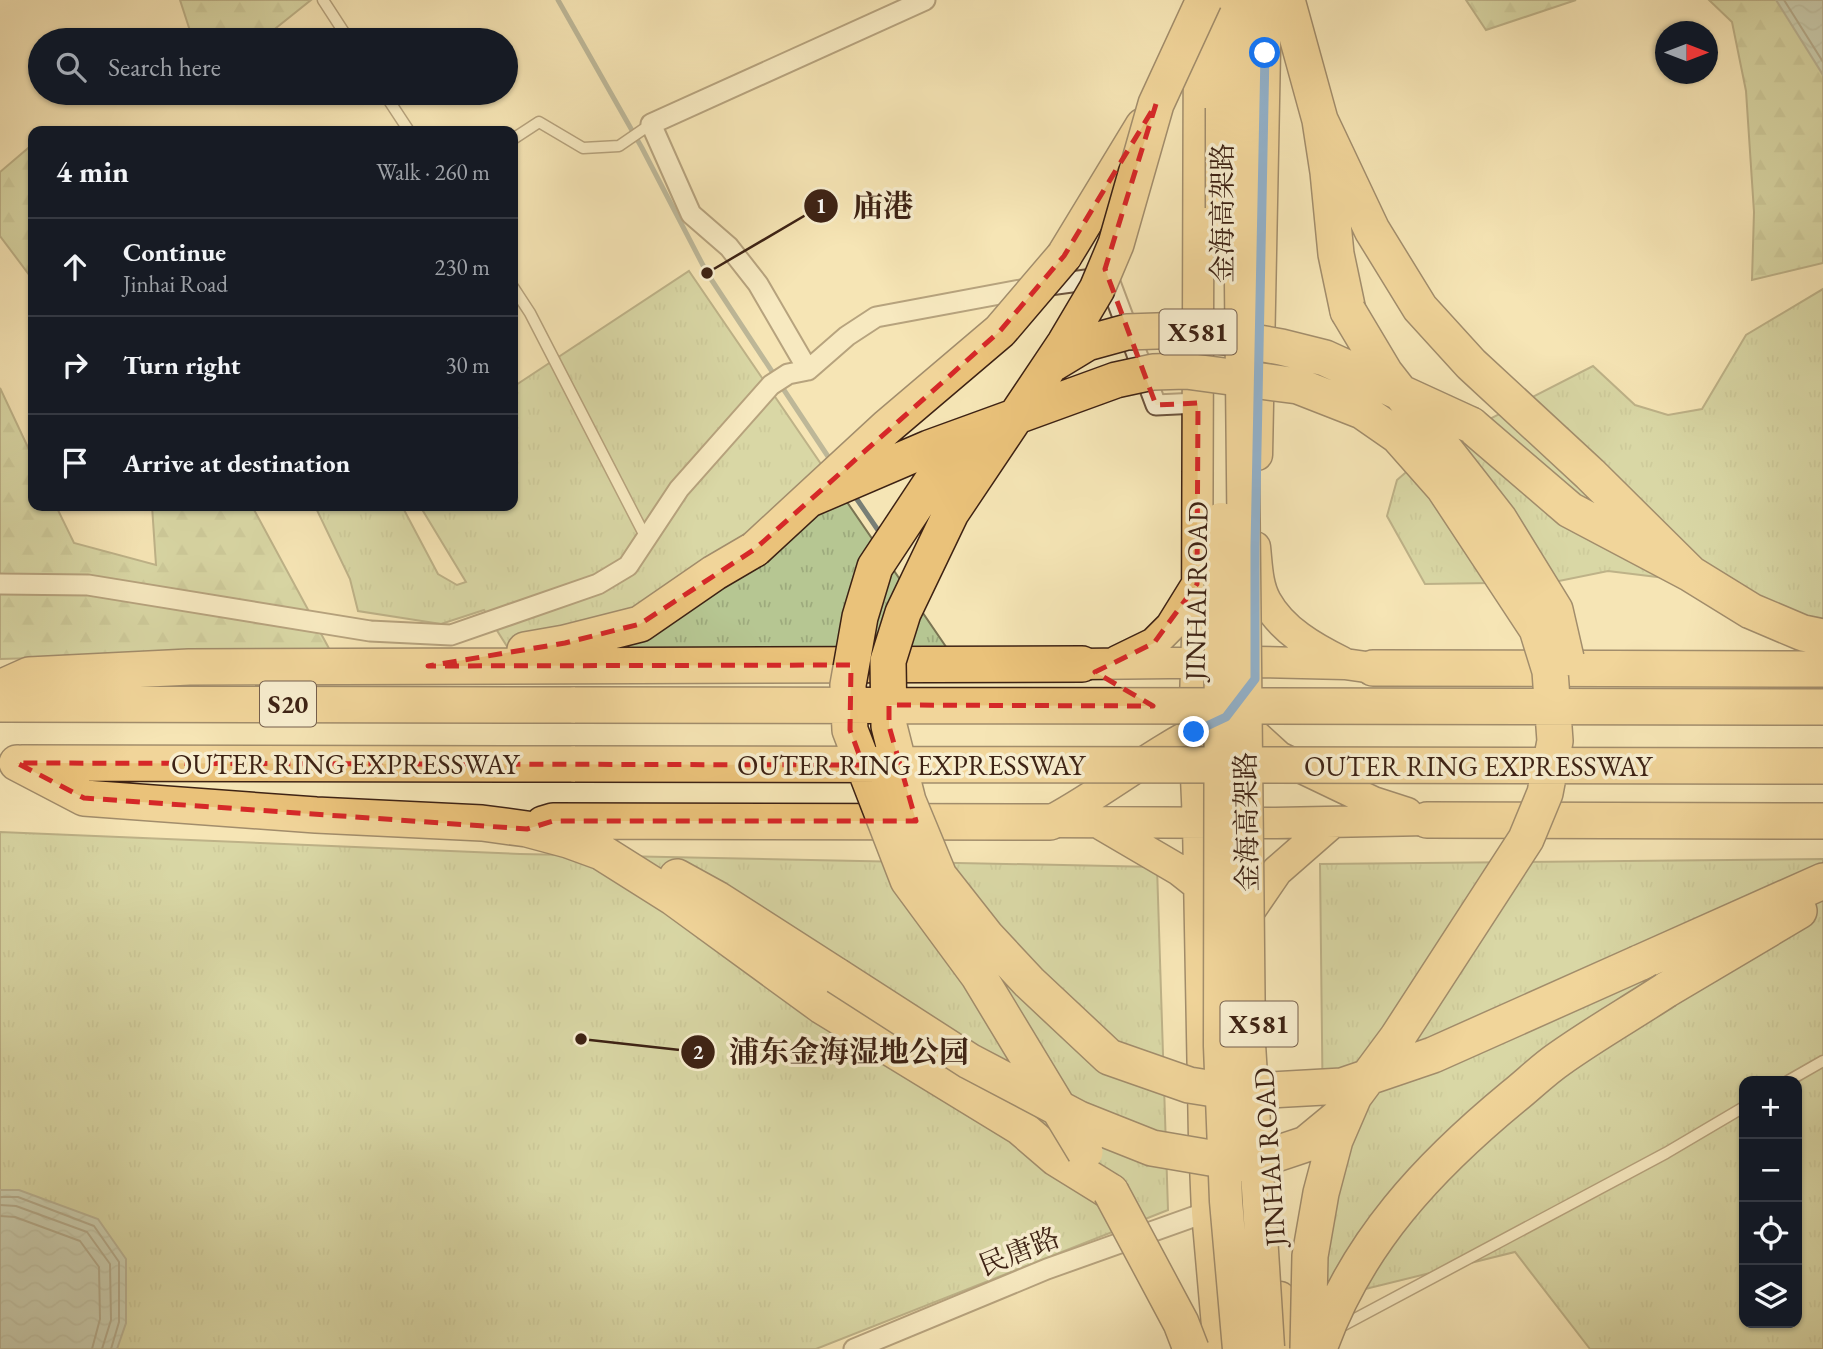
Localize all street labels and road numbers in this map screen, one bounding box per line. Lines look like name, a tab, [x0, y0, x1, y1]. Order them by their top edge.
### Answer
street label: 金海高架路	[1204, 143, 1240, 283]
road number: X581	[1160, 310, 1236, 354]
street label: JINHAI ROAD	[1176, 501, 1216, 683]
road number: S20	[260, 682, 316, 726]
street label: OUTER RING EXPRESSWAY	[171, 746, 521, 782]
street label: OUTER RING EXPRESSWAY	[737, 747, 1087, 783]
street label: OUTER RING EXPRESSWAY	[1304, 748, 1654, 784]
street label: 金海高架路	[1227, 752, 1265, 892]
road number: X581	[1220, 1001, 1298, 1046]
street label: JINHAI ROAD	[1245, 1066, 1293, 1250]
street label: 民唐路	[973, 1219, 1065, 1283]

